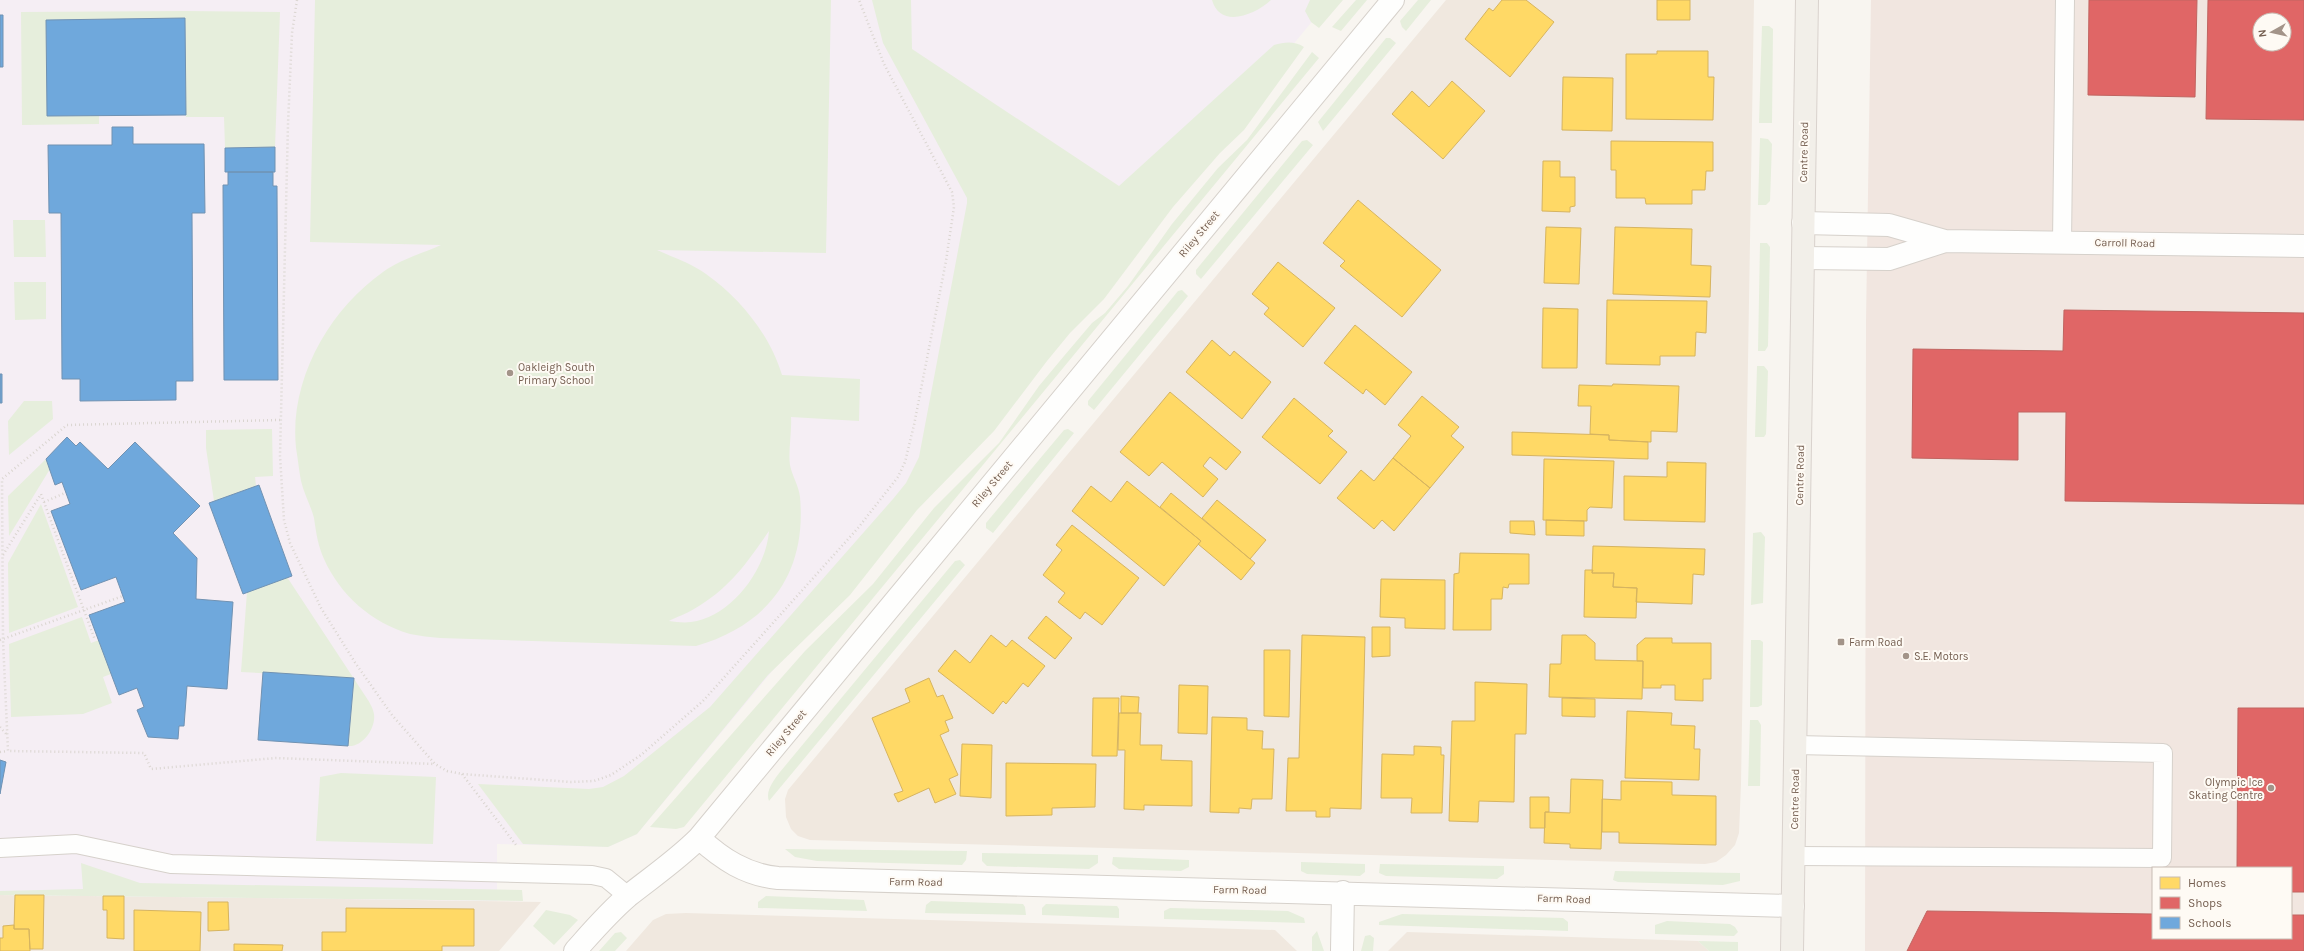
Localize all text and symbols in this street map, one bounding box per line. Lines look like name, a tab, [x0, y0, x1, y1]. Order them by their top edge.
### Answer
north arrow	[2252, 12, 2292, 52]
text: N	[2256, 29, 2270, 38]
street label: Centre Road	[1797, 122, 1811, 182]
street label: Riley Street	[1176, 208, 1222, 260]
street label: Carroll Road	[2094, 236, 2156, 250]
place label: Oakleigh South Primary School	[518, 361, 595, 387]
marker: Oakleigh South Primary School	[505, 368, 515, 378]
street label: Centre Road	[1793, 445, 1807, 505]
street label: Riley Street	[969, 458, 1015, 510]
place label: Farm Road	[1849, 636, 1903, 649]
marker: Farm Road	[1836, 637, 1846, 647]
place label: S.E. Motors	[1914, 650, 1969, 663]
marker: S.E. Motors	[1901, 651, 1911, 661]
street label: Riley Street	[763, 707, 809, 759]
street label: Centre Road	[1788, 769, 1802, 829]
place label: Olympic Ice Skating Centre	[2188, 776, 2263, 802]
marker: Olympic Ice Skating Centre	[2266, 783, 2276, 793]
legend	[2152, 867, 2292, 939]
street label: Farm Road	[889, 875, 943, 889]
text: Homes	[2188, 876, 2226, 890]
street label: Farm Road	[1213, 883, 1267, 897]
street label: Farm Road	[1537, 892, 1591, 906]
text: Shops	[2188, 896, 2222, 910]
text: Schools	[2188, 916, 2231, 930]

